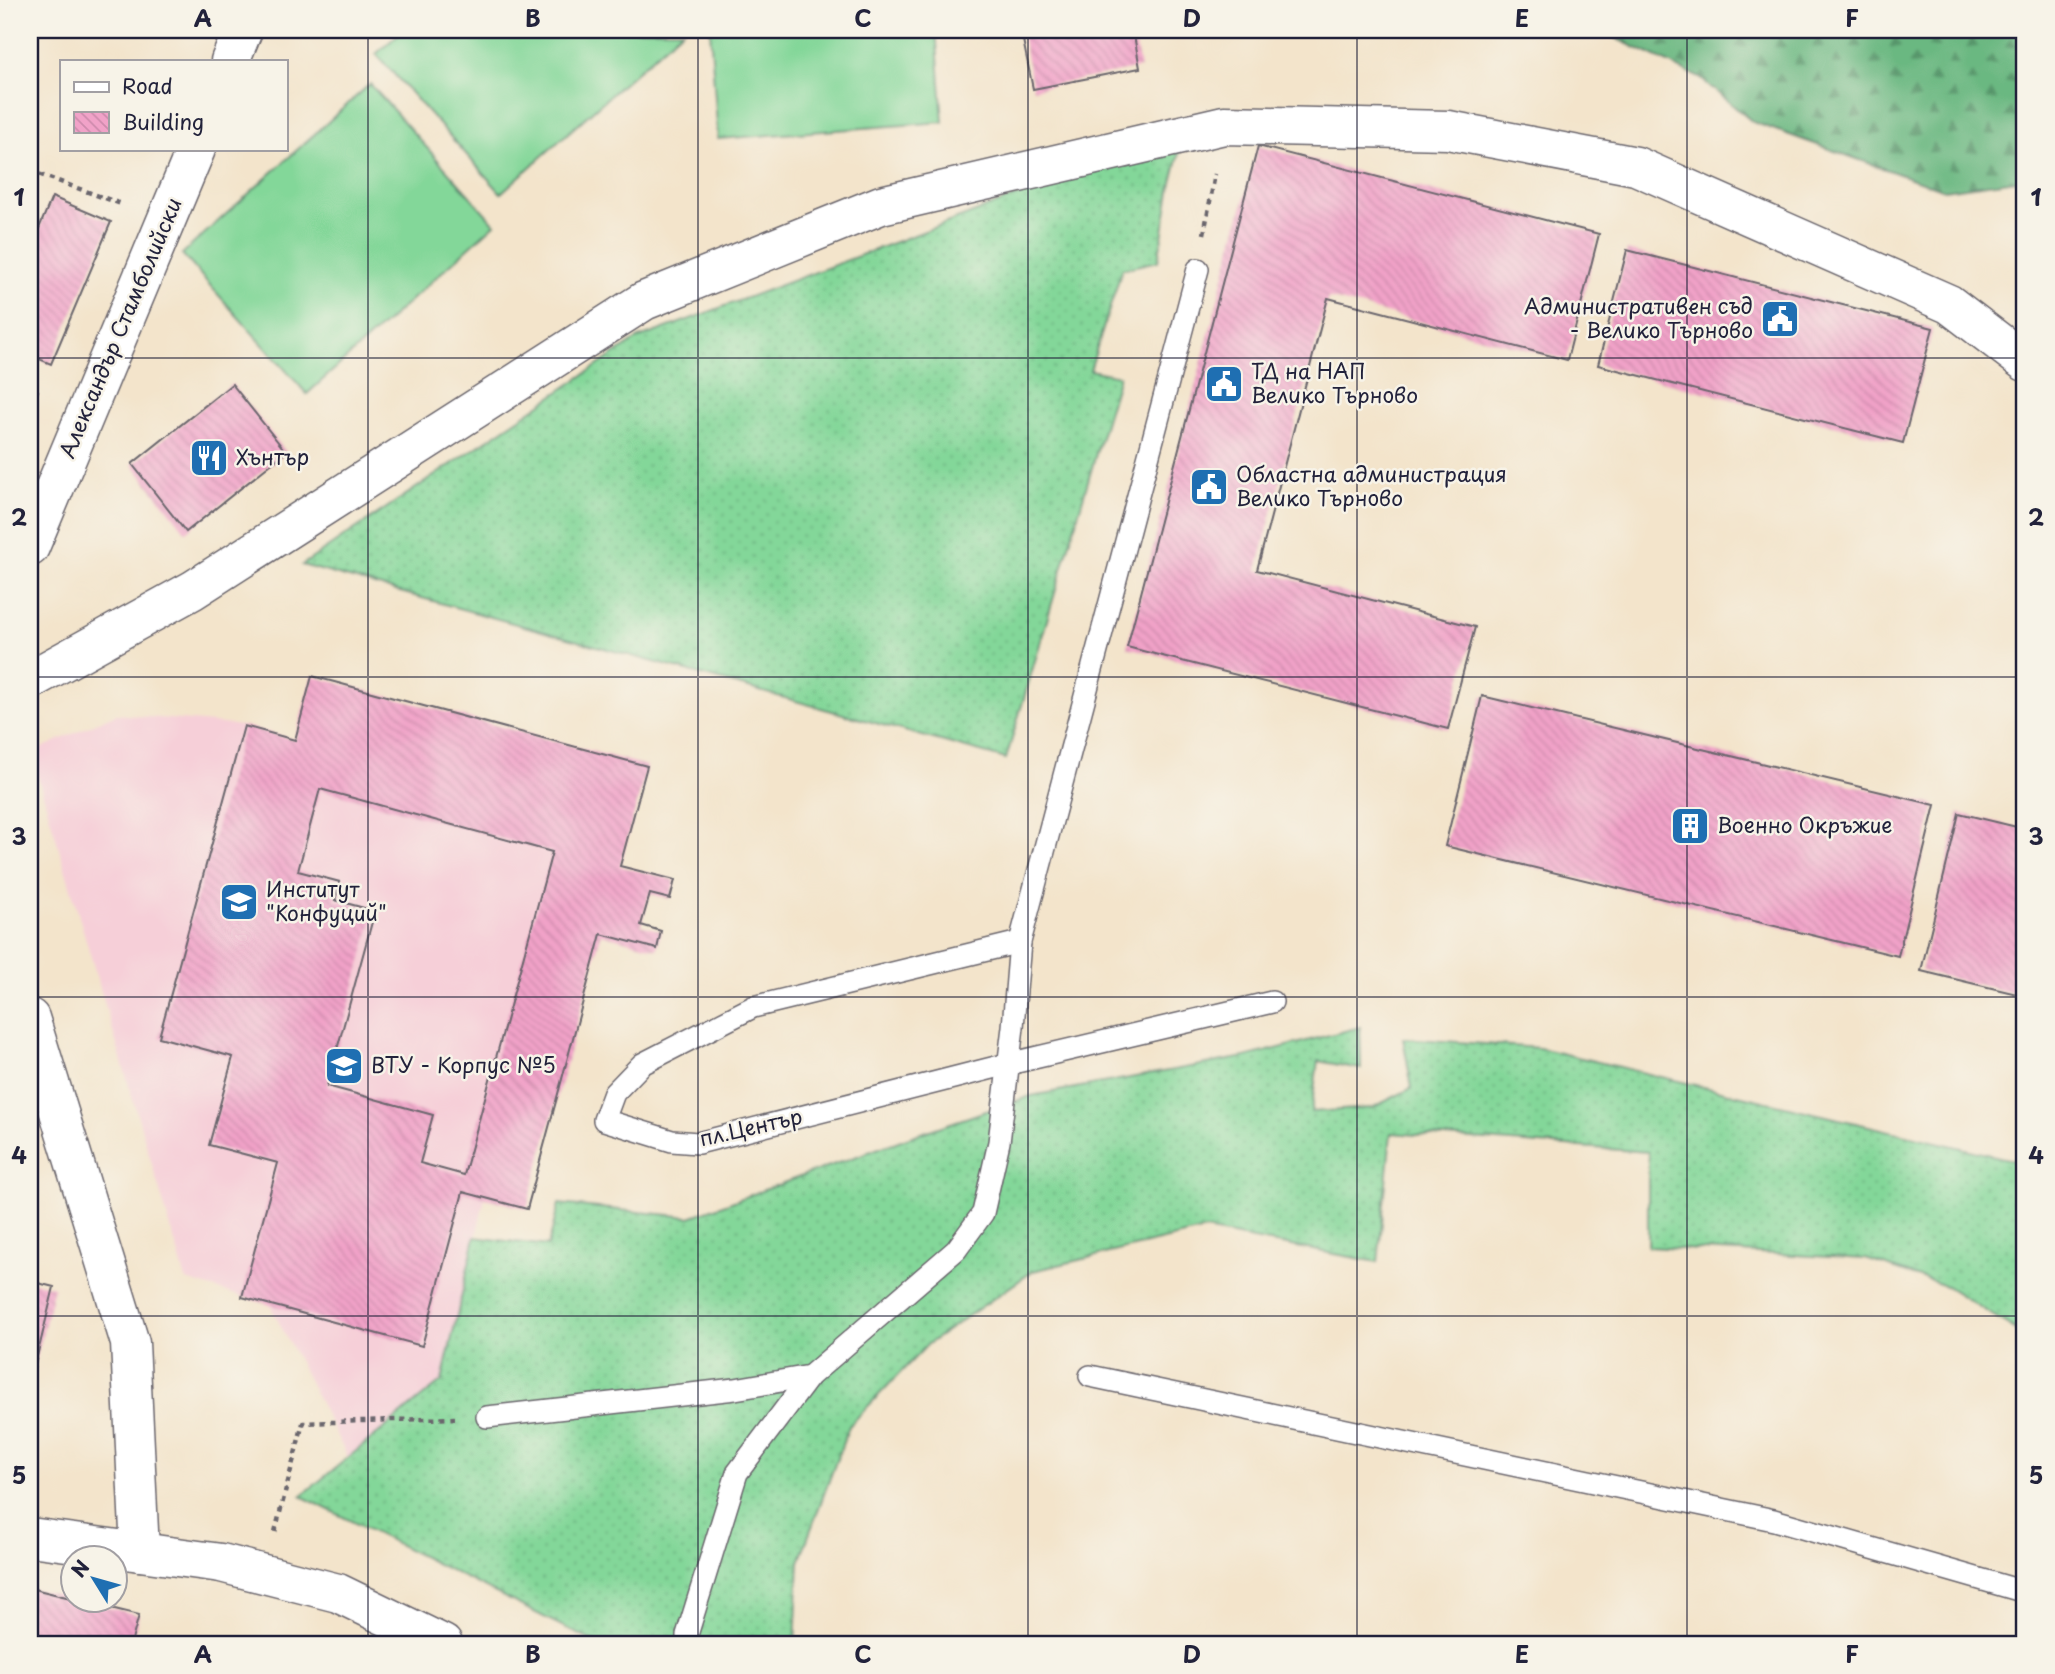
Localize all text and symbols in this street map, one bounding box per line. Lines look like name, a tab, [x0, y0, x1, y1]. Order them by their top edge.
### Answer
text: A	[194, 0, 212, 35]
text: B	[525, 0, 541, 35]
text: C	[854, 0, 872, 35]
text: D	[1183, 0, 1201, 35]
text: E	[1515, 0, 1529, 35]
text: F	[1845, 0, 1859, 35]
legend	[60, 60, 287, 150]
text: Road	[122, 69, 173, 101]
text: Building	[122, 105, 204, 137]
text: 1	[14, 179, 25, 214]
text: 1	[2031, 179, 2042, 214]
street label: Александър Стамболийски	[50, 192, 189, 462]
place label: Административен съд - Велико Търново	[1524, 289, 1753, 345]
public building icon: Административен съд - Велико Търново	[1759, 298, 1801, 340]
place label: ТД на НАП Велико Търново	[1251, 354, 1418, 410]
public building icon: ТД на НАП Велико Търново	[1203, 363, 1245, 405]
restaurant icon: Хънтър	[188, 437, 230, 479]
place label: Хънтър	[236, 440, 309, 472]
place label: Областна администрация Велико Търново	[1236, 457, 1507, 513]
public building icon: Областна администрация Велико Търново	[1188, 466, 1230, 508]
text: 2	[11, 499, 27, 534]
text: 2	[2028, 499, 2044, 534]
building icon: Военно Окръжие	[1669, 805, 1711, 847]
place label: Военно Окръжие	[1717, 808, 1892, 840]
text: 3	[11, 818, 27, 853]
text: 3	[2028, 818, 2044, 853]
place label: Институт "Конфуций"	[266, 872, 387, 928]
school or university icon: Институт "Конфуций"	[218, 881, 260, 923]
school or university icon: ВТУ - Корпус №5	[323, 1045, 365, 1087]
place label: ВТУ - Корпус №5	[371, 1048, 556, 1080]
street label: пл.Център	[696, 1099, 805, 1153]
text: 4	[11, 1137, 27, 1172]
text: 4	[2028, 1137, 2044, 1172]
text: 5	[12, 1457, 26, 1492]
text: 5	[2029, 1457, 2043, 1492]
north arrow	[60, 1544, 130, 1614]
text: N	[64, 1554, 95, 1583]
text: A	[194, 1636, 212, 1671]
text: B	[525, 1636, 541, 1671]
text: C	[854, 1636, 872, 1671]
text: D	[1183, 1636, 1201, 1671]
text: E	[1515, 1636, 1529, 1671]
text: F	[1845, 1636, 1859, 1671]

